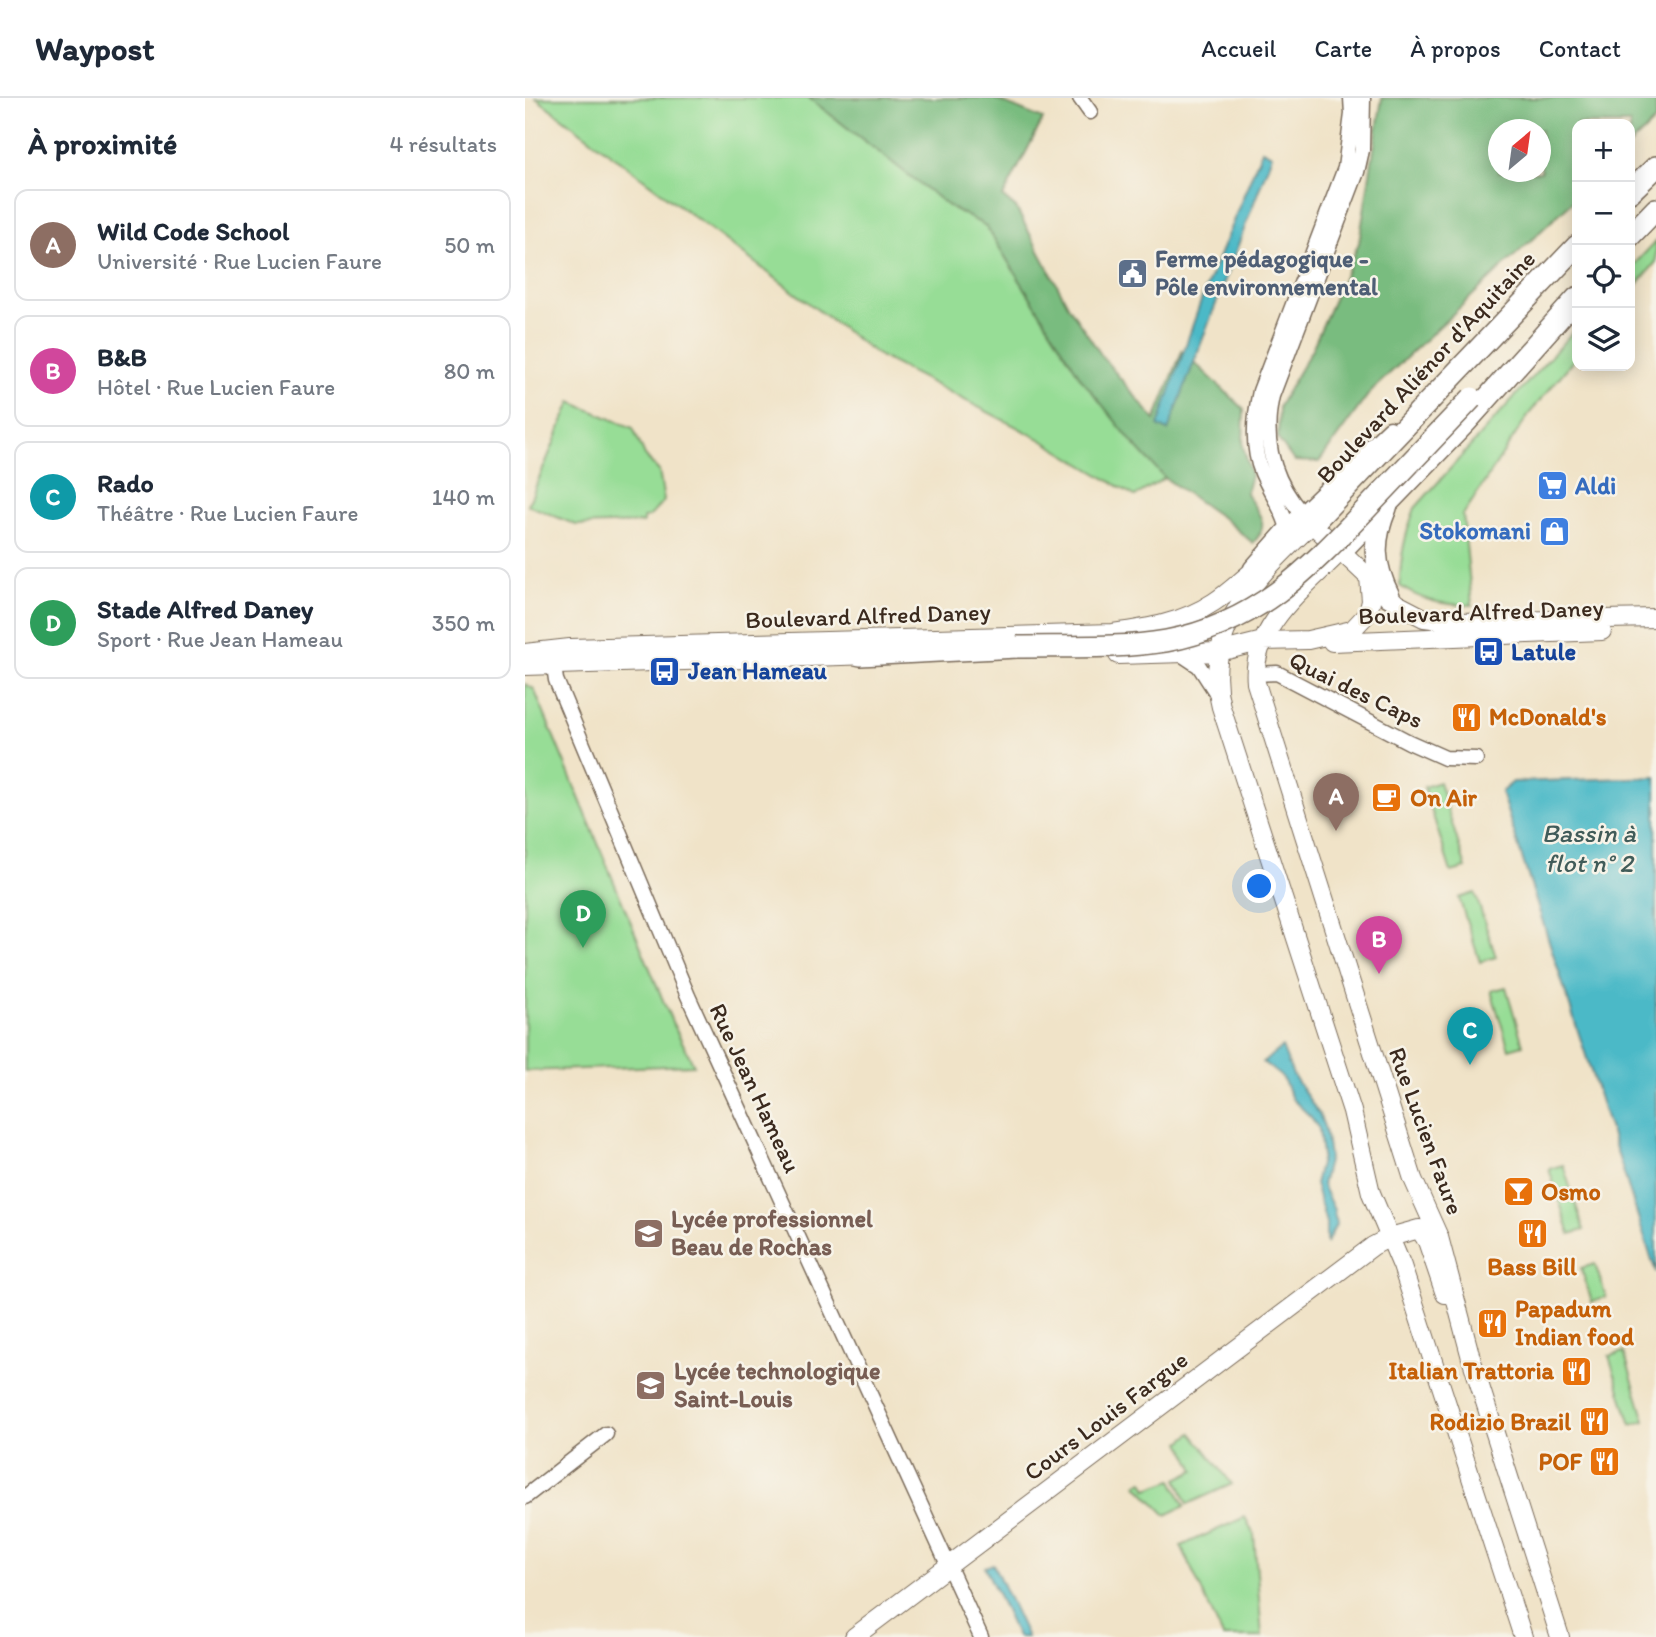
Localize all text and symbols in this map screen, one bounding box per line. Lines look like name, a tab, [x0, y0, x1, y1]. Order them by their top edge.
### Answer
text: Waypost	[35, 29, 155, 68]
text: Accueil	[1201, 34, 1276, 63]
text: Carte	[1314, 34, 1372, 63]
text: À propos	[1410, 34, 1501, 63]
text: Contact	[1539, 34, 1621, 63]
north arrow	[1488, 119, 1551, 182]
map controls	[1572, 119, 1635, 371]
button: +	[1572, 119, 1635, 182]
text: À proximité	[28, 125, 177, 162]
text: 4 résultats	[390, 130, 497, 158]
button: −	[1572, 182, 1635, 245]
text: Wild Code School	[97, 215, 289, 247]
text: A	[46, 231, 60, 259]
text: 50 m	[444, 231, 495, 259]
place label: Ferme pédagogique - Pôle environnemental	[1155, 244, 1378, 301]
street label: Boulevard Aliénor d'Aquitaine	[1310, 244, 1541, 489]
button: locate	[1572, 245, 1635, 308]
text: Université · Rue Lucien Faure	[97, 247, 382, 275]
public building icon: Ferme pédagogique - Pôle environnemental	[1115, 256, 1149, 290]
button: layers	[1572, 308, 1635, 371]
text: B&B	[97, 341, 147, 373]
text: B	[46, 357, 60, 385]
text: 80 m	[444, 357, 495, 385]
text: Hôtel · Rue Lucien Faure	[97, 373, 335, 401]
text: Rado	[97, 467, 154, 499]
supermarket icon: Aldi	[1535, 469, 1569, 503]
place label: Aldi	[1574, 471, 1616, 500]
text: C	[46, 483, 60, 511]
text: 140 m	[432, 483, 495, 511]
text: Théâtre · Rue Lucien Faure	[97, 499, 358, 527]
shop icon: Stokomani	[1537, 514, 1571, 548]
place label: Stokomani	[1419, 516, 1531, 545]
text: Stade Alfred Daney	[97, 593, 313, 625]
street label: Boulevard Alfred Daney	[1358, 593, 1604, 630]
street label: Boulevard Alfred Daney	[745, 597, 991, 634]
text: D	[45, 609, 61, 637]
text: 350 m	[432, 609, 495, 637]
text: Sport · Rue Jean Hameau	[97, 625, 343, 653]
bus stop icon: Latule	[1471, 635, 1505, 669]
place label: Latule	[1511, 637, 1576, 666]
street label: Quai des Caps	[1285, 645, 1428, 734]
bus stop icon: Jean Hameau	[648, 654, 682, 688]
place label: Jean Hameau	[687, 656, 828, 685]
restaurant icon: McDonald's	[1449, 700, 1483, 734]
place label: McDonald's	[1489, 702, 1607, 731]
pin: A	[1313, 773, 1359, 831]
cafe icon: On Air	[1370, 781, 1404, 815]
place label: On Air	[1410, 783, 1478, 812]
water label: Bassin à flot n° 2	[1542, 817, 1637, 879]
your location	[1242, 869, 1276, 903]
pin: D	[560, 890, 606, 948]
pin: B	[1356, 916, 1402, 974]
street label: Rue Jean Hameau	[704, 998, 807, 1177]
pin: C	[1447, 1007, 1493, 1065]
street label: Rue Lucien Faure	[1383, 1043, 1470, 1218]
bar icon: Osmo	[1501, 1175, 1535, 1209]
place label: Osmo	[1541, 1177, 1601, 1206]
place label: Lycée professionnel Beau de Rochas	[671, 1204, 873, 1261]
school or university icon: Lycée professionnel Beau de Rochas	[631, 1216, 665, 1250]
restaurant icon: Bass Bill	[1515, 1216, 1549, 1250]
place label: Bass Bill	[1487, 1252, 1577, 1281]
place label: Papadum Indian food	[1515, 1294, 1634, 1351]
restaurant icon: Papadum Indian food	[1475, 1306, 1509, 1340]
street label: Cours Louis Fargue	[1018, 1345, 1193, 1487]
restaurant icon: Italian Trattoria	[1560, 1354, 1594, 1388]
place label: Lycée technologique Saint-Louis	[674, 1356, 880, 1413]
place label: Italian Trattoria	[1388, 1356, 1554, 1385]
school or university icon: Lycée technologique Saint-Louis	[634, 1368, 668, 1402]
restaurant icon: Rodizio Brazil	[1577, 1405, 1611, 1439]
place label: Rodizio Brazil	[1429, 1407, 1571, 1436]
restaurant icon: POF	[1588, 1445, 1622, 1479]
place label: POF	[1538, 1447, 1583, 1476]

